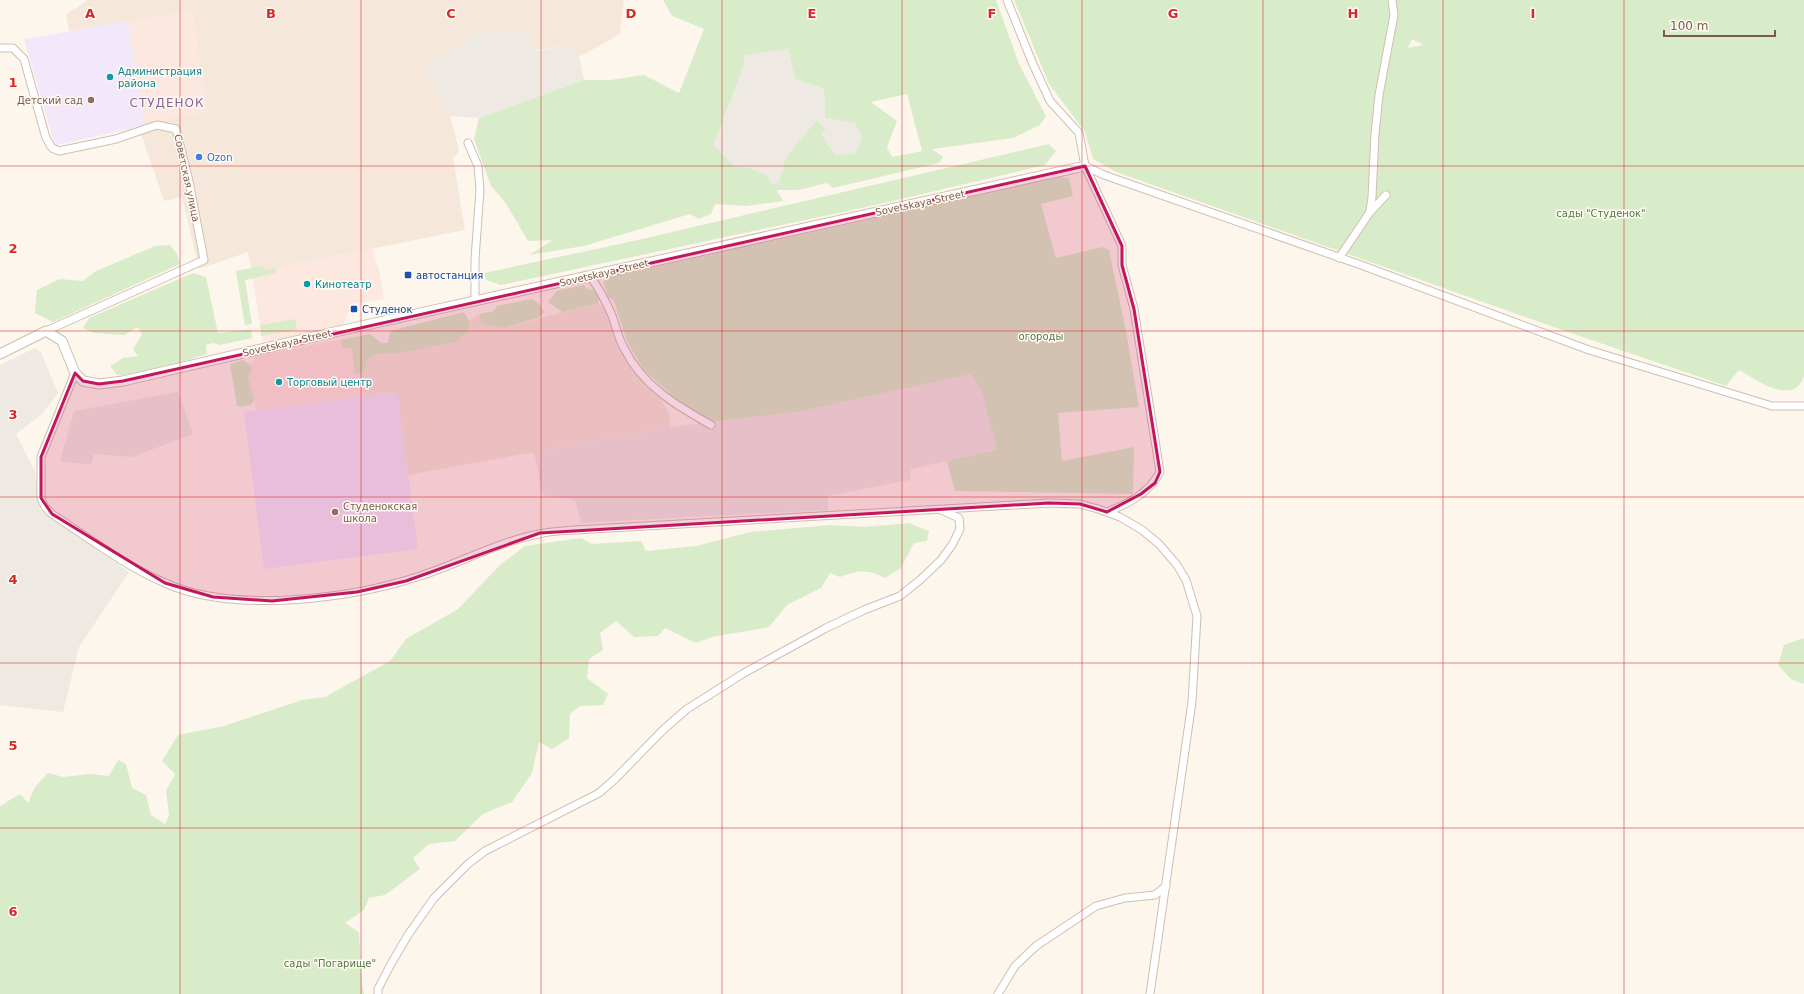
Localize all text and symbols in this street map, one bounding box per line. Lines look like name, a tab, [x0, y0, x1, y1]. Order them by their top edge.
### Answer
text: A	[85, 6, 95, 21]
text: B	[266, 6, 276, 21]
text: C	[446, 6, 456, 21]
text: D	[626, 6, 637, 21]
text: E	[808, 6, 816, 21]
text: F	[988, 6, 996, 21]
text: G	[1168, 6, 1178, 21]
text: H	[1348, 6, 1358, 21]
text: I	[1531, 6, 1535, 21]
scale bar	[1664, 12, 1775, 38]
text: 100 m	[1670, 19, 1708, 33]
place label: Администрация района	[118, 66, 202, 89]
marker: Администрация района	[105, 72, 115, 82]
text: 1	[8, 75, 18, 90]
place label: Детский сад	[17, 95, 83, 106]
marker: Детский сад	[86, 95, 96, 105]
district label: СТУДЕНОК	[130, 96, 204, 110]
street label: Советская улица	[172, 133, 202, 223]
marker: Ozon	[194, 152, 204, 162]
place label: Ozon	[207, 152, 233, 163]
street label: Sovetskaya Street	[874, 188, 966, 218]
park label: сады "Студенок"	[1556, 208, 1646, 219]
text: 2	[8, 241, 18, 256]
street label: Sovetskaya Street	[558, 257, 650, 289]
marker: автостанция	[403, 270, 413, 280]
place label: автостанция	[416, 270, 483, 281]
marker: Кинотеатр	[302, 279, 312, 289]
place label: Кинотеатр	[315, 279, 372, 290]
marker: Студенок	[349, 304, 359, 314]
place label: Студенок	[362, 304, 413, 315]
street label: Sovetskaya Street	[241, 327, 333, 359]
park label: огороды	[1019, 331, 1063, 342]
marker: Торговый центр	[274, 377, 284, 387]
place label: Торговый центр	[286, 377, 372, 388]
text: 3	[8, 407, 18, 422]
place label: Студенокская школа	[343, 501, 417, 524]
marker: Студенокская школа	[330, 507, 340, 517]
text: 4	[8, 572, 18, 587]
text: 5	[8, 738, 18, 753]
text: 6	[8, 904, 18, 919]
park label: сады "Погарище"	[284, 958, 376, 969]

